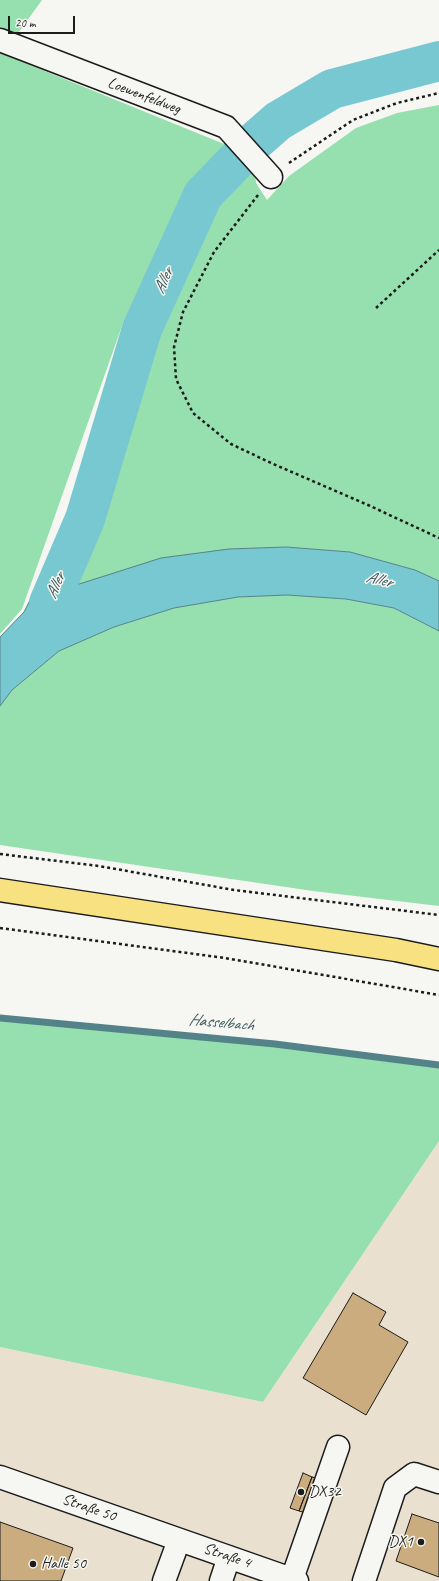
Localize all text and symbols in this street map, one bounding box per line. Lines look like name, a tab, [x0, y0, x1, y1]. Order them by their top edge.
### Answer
scale bar	[10, 8, 77, 34]
text: 20 m	[15, 15, 35, 31]
street label: Loewenfeldweg	[105, 73, 183, 119]
water label: Aller	[149, 265, 179, 297]
water label: Aller	[364, 567, 394, 593]
water label: Aller	[42, 570, 70, 602]
water label: Hasselbach	[188, 1010, 254, 1036]
place label: DX32	[309, 1482, 341, 1502]
marker: DX32	[296, 1487, 306, 1497]
street label: Straße 50	[59, 1490, 119, 1526]
place label: DX1	[388, 1532, 413, 1552]
marker: DX1	[416, 1537, 426, 1547]
street label: Straße 4	[201, 1539, 253, 1573]
place label: Halle 50	[41, 1554, 86, 1574]
marker: Halle 50	[28, 1559, 38, 1569]

